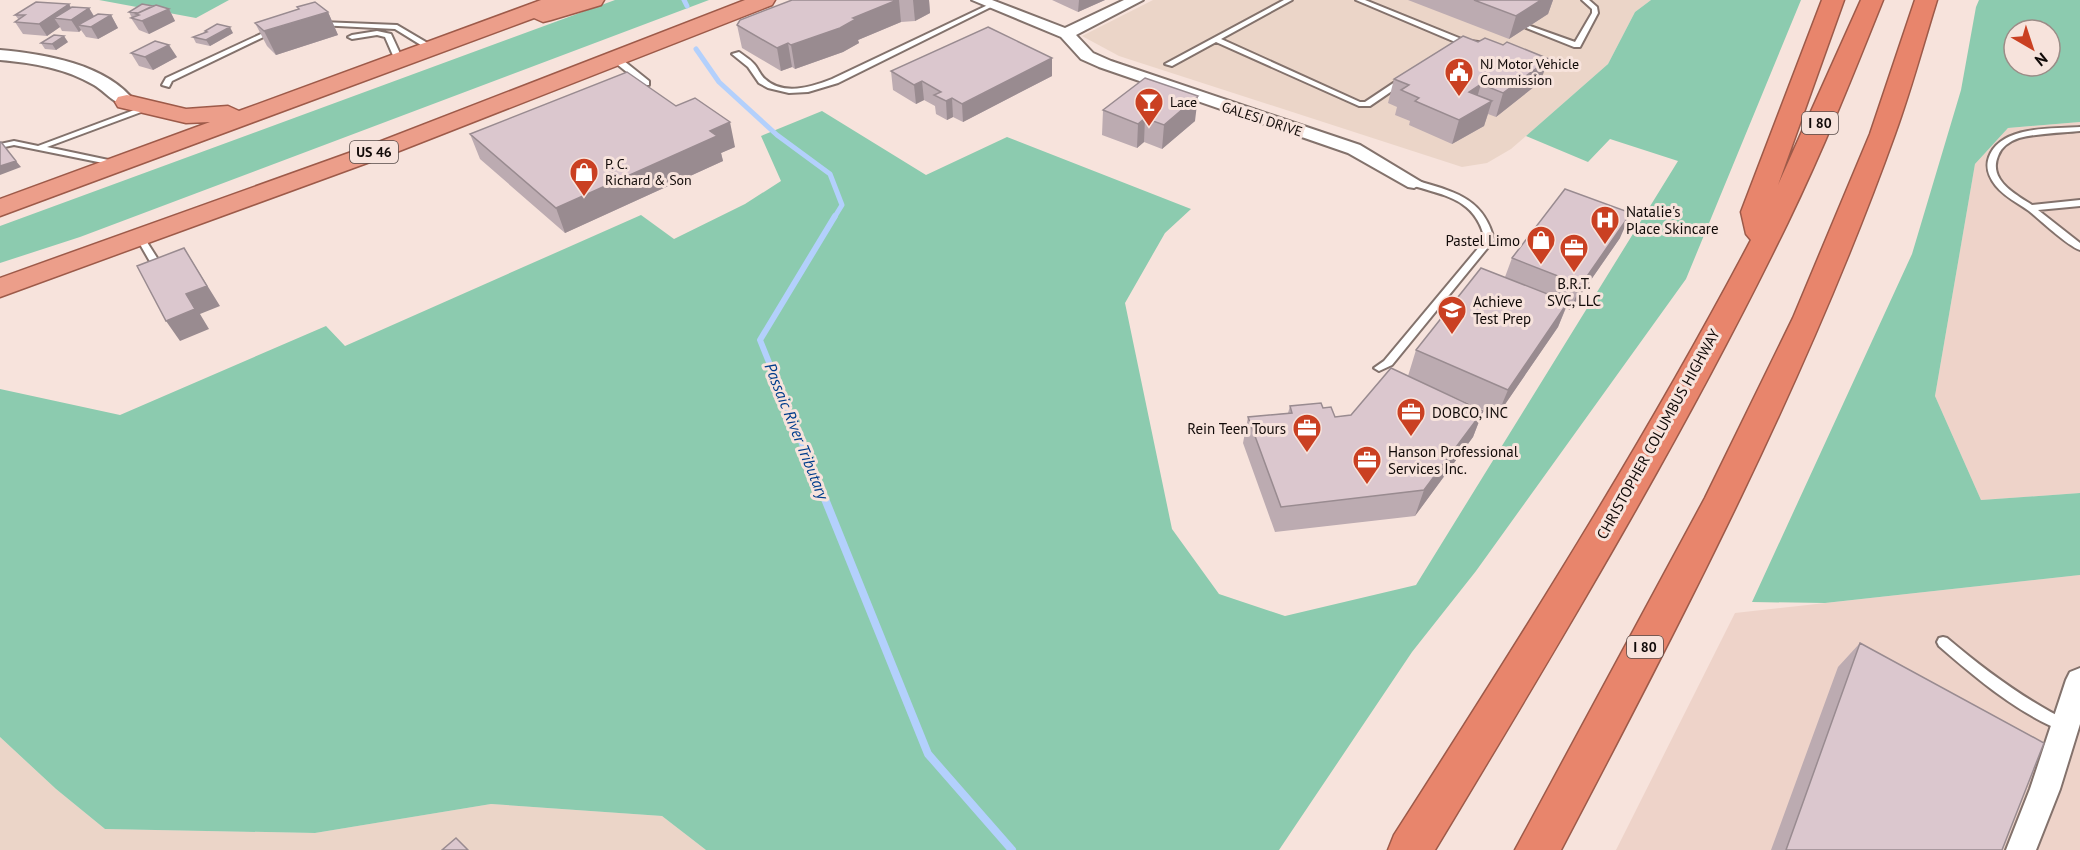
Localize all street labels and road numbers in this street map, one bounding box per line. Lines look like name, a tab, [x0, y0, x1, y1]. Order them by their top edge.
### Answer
street label: GALESI DRIVE	[1219, 97, 1305, 141]
road number: I 80	[1802, 112, 1838, 134]
road number: US 46	[350, 141, 398, 163]
street label: CHRISTOPHER COLUMBUS HIGHWAY	[1592, 325, 1724, 542]
road number: I 80	[1627, 636, 1663, 658]

